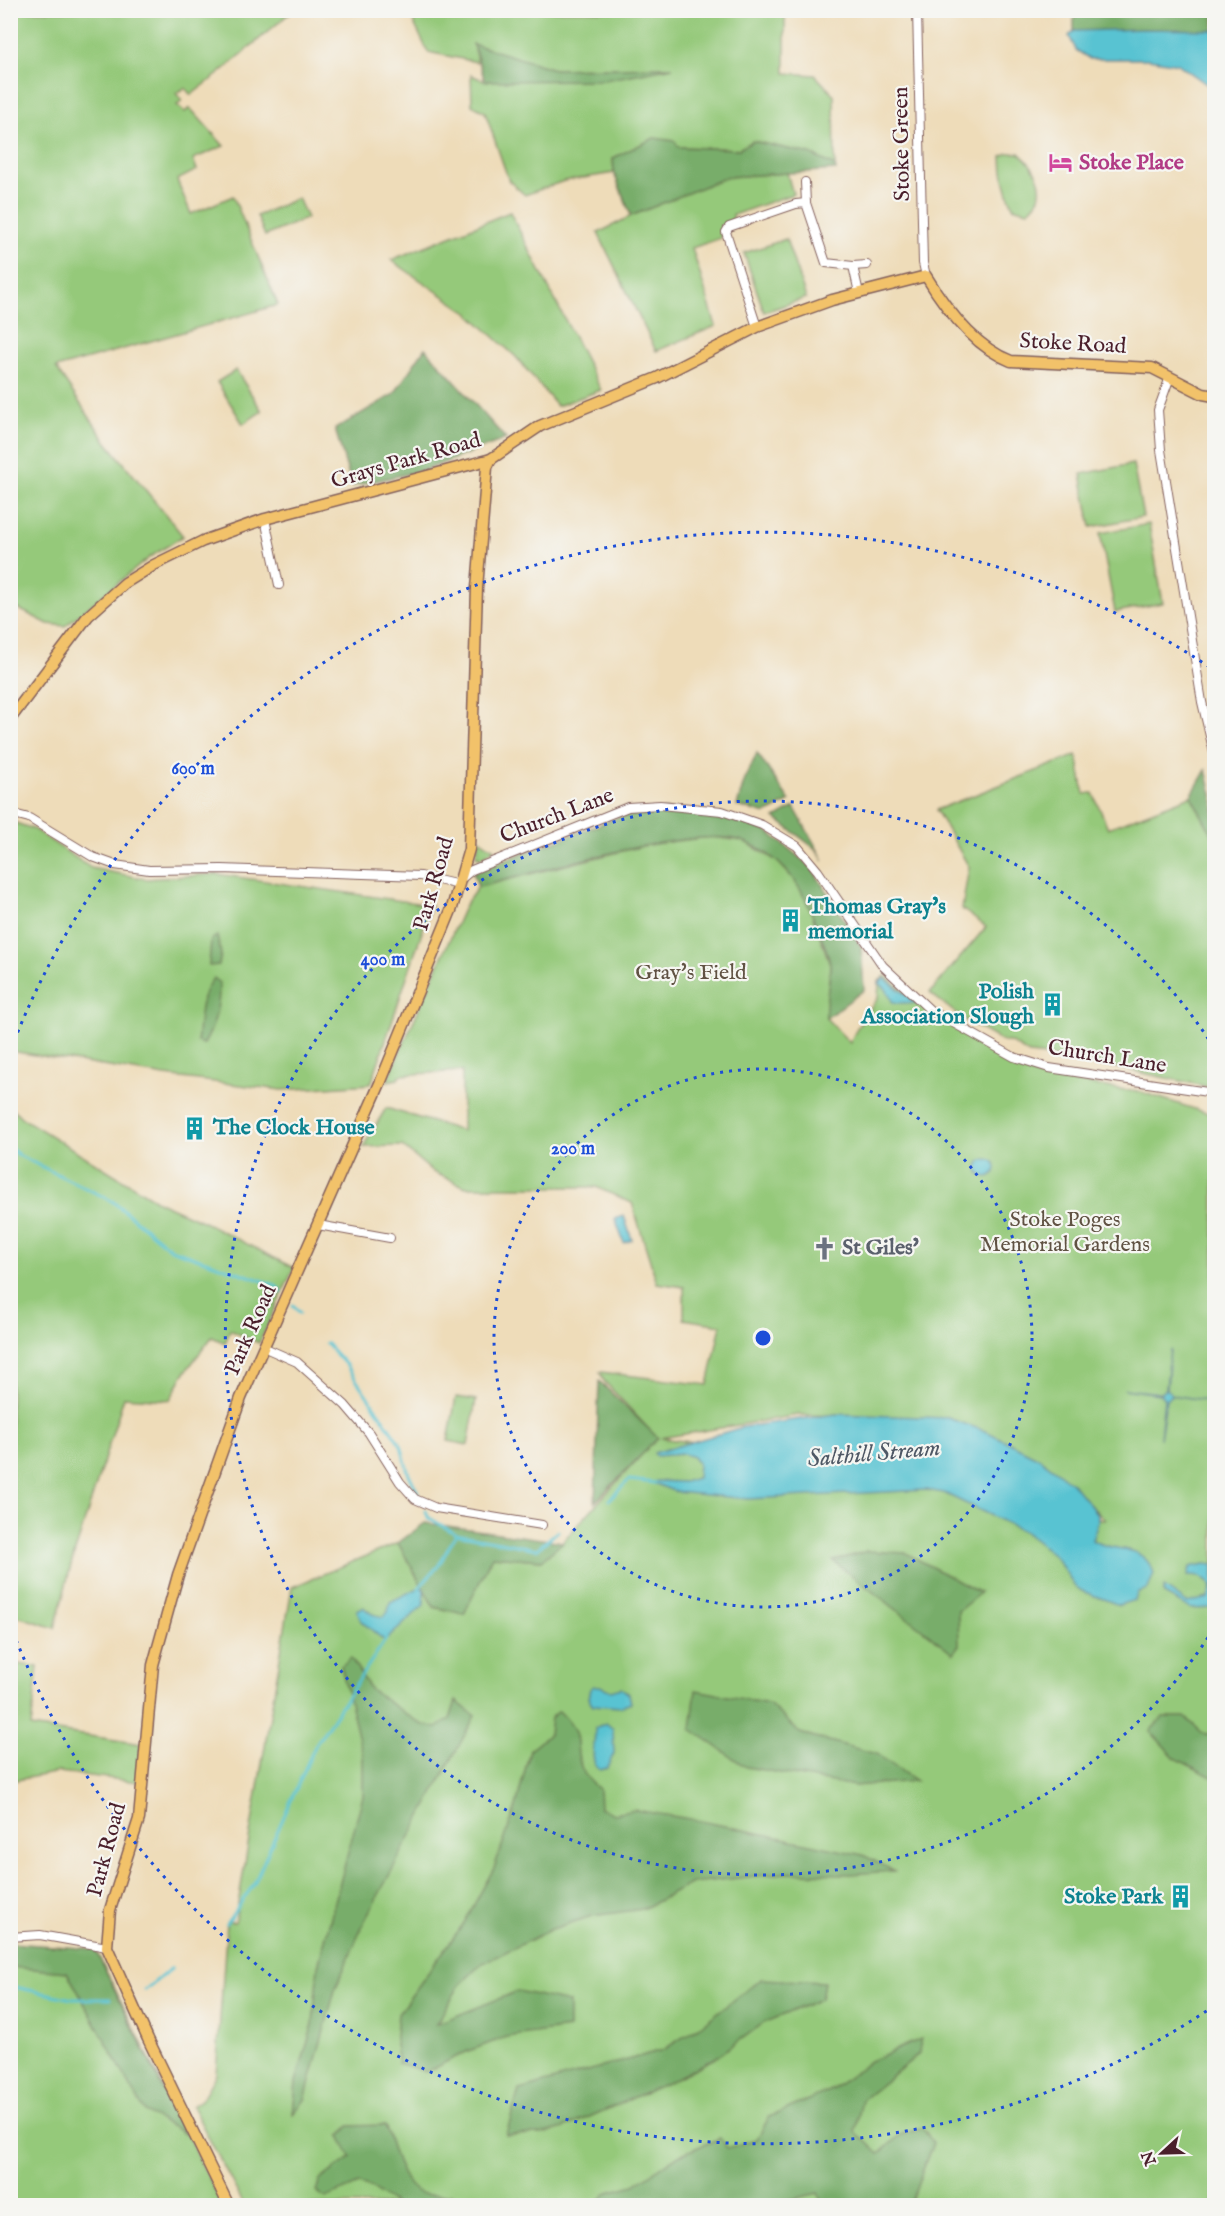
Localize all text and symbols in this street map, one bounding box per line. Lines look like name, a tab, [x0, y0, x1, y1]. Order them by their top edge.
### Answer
street label: Stoke Green	[887, 86, 917, 202]
place label: Stoke Place	[1079, 149, 1184, 177]
hotel icon: Stoke Place	[1048, 150, 1074, 176]
street label: Stoke Road	[1019, 327, 1127, 361]
street label: Grays Park Road	[328, 426, 484, 496]
text: 600 m	[171, 758, 215, 781]
street label: Church Lane	[496, 781, 618, 851]
street label: Park Road	[407, 834, 461, 934]
place label: Thomas Gray's memorial	[807, 893, 946, 946]
building icon: Thomas Gray's memorial	[777, 907, 803, 933]
text: 400 m	[361, 949, 405, 972]
park label: Gray's Field	[635, 959, 747, 987]
place label: Polish Association Slough	[860, 978, 1034, 1031]
building icon: Polish Association Slough	[1039, 992, 1065, 1018]
street label: Church Lane	[1046, 1034, 1168, 1080]
place label: The Clock House	[212, 1114, 375, 1142]
building icon: The Clock House	[182, 1115, 208, 1141]
text: 200 m	[551, 1138, 595, 1161]
park label: Stoke Poges Memorial Gardens	[980, 1206, 1150, 1259]
place label: St Giles'	[842, 1234, 919, 1262]
church icon: St Giles'	[811, 1235, 837, 1261]
street label: Park Road	[219, 1280, 283, 1380]
centre of rings	[753, 1328, 773, 1348]
water label: Salthill Stream	[806, 1433, 942, 1475]
street label: Park Road	[81, 1800, 133, 1900]
place label: Stoke Park	[1064, 1883, 1164, 1911]
building icon: Stoke Park	[1168, 1884, 1194, 1910]
north arrow	[1132, 2123, 1192, 2183]
text: N	[1138, 2148, 1162, 2169]

